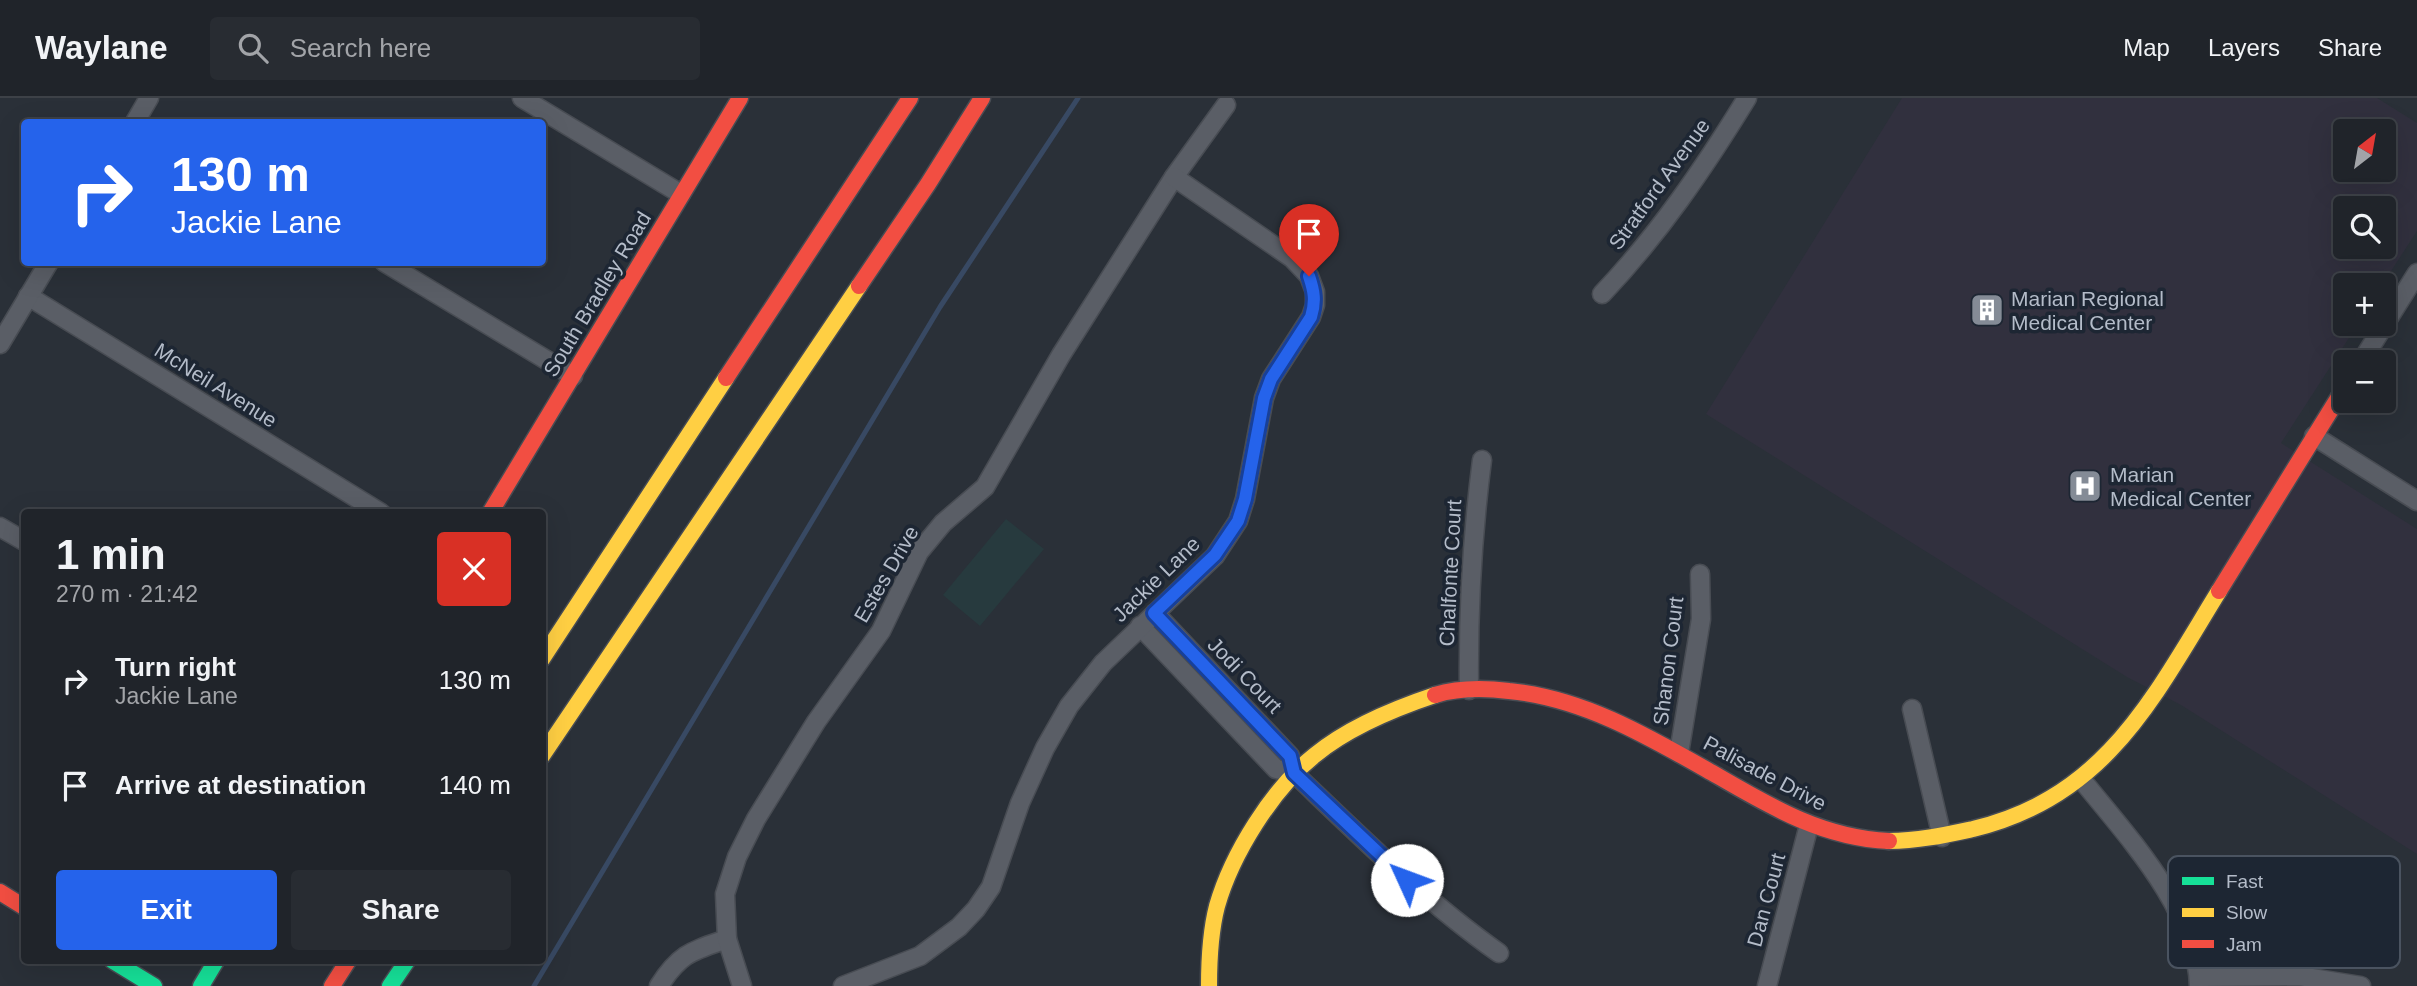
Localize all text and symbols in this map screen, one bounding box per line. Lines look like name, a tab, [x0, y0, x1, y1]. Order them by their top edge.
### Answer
search box	[210, 17, 700, 80]
text: Waylane	[35, 29, 168, 66]
icon: search	[234, 29, 272, 67]
text: Search here	[290, 33, 431, 63]
text: Map	[2123, 34, 2170, 61]
text: Layers	[2208, 34, 2280, 61]
text: Share	[2318, 34, 2382, 61]
street label: Stratford Avenue	[1604, 114, 1714, 254]
north arrow	[2333, 119, 2396, 182]
map controls	[2333, 119, 2396, 413]
icon: right	[56, 147, 147, 238]
text: 130 m	[171, 147, 310, 201]
button: search	[2333, 196, 2396, 259]
text: Jackie Lane	[171, 204, 342, 240]
pin	[1279, 204, 1339, 276]
street label: South Bradley Road	[539, 208, 655, 380]
icon: arrive	[1290, 215, 1328, 253]
button: +	[2333, 273, 2396, 336]
place label: Marian Regional Medical Center	[2011, 287, 2164, 334]
building icon: Marian Regional Medical Center	[1968, 291, 2006, 329]
street label: McNeil Avenue	[151, 338, 281, 432]
button: −	[2333, 350, 2396, 413]
place label: Marian Medical Center	[2110, 463, 2251, 510]
hospital icon: Marian Medical Center	[2066, 467, 2104, 505]
street label: Chalfonte Court	[1435, 499, 1465, 647]
street label: Estes Drive	[849, 522, 923, 626]
text: 1 min	[56, 531, 166, 578]
button: close	[437, 532, 511, 606]
street label: Jackie Lane	[1108, 532, 1204, 626]
text: 270 m · 21:42	[56, 581, 198, 607]
street label: Shanon Court	[1649, 595, 1687, 727]
street label: Jodi Court	[1203, 633, 1287, 718]
text: Turn right	[115, 652, 236, 682]
icon: right	[56, 662, 94, 700]
text: 130 m	[439, 665, 511, 695]
text: Jackie Lane	[115, 683, 238, 709]
street label: Palisade Drive	[1700, 731, 1830, 815]
icon: arrive	[56, 767, 94, 805]
text: Arrive at destination	[115, 770, 366, 800]
text: 140 m	[439, 770, 511, 800]
position arrow	[1370, 843, 1444, 917]
street label: Dan Court	[1743, 851, 1790, 949]
legend	[2168, 856, 2400, 968]
button: Exit	[56, 870, 277, 950]
button: Share	[291, 870, 511, 950]
text: Fast	[2226, 871, 2264, 892]
text: Slow	[2226, 902, 2267, 923]
text: Jam	[2226, 934, 2262, 955]

